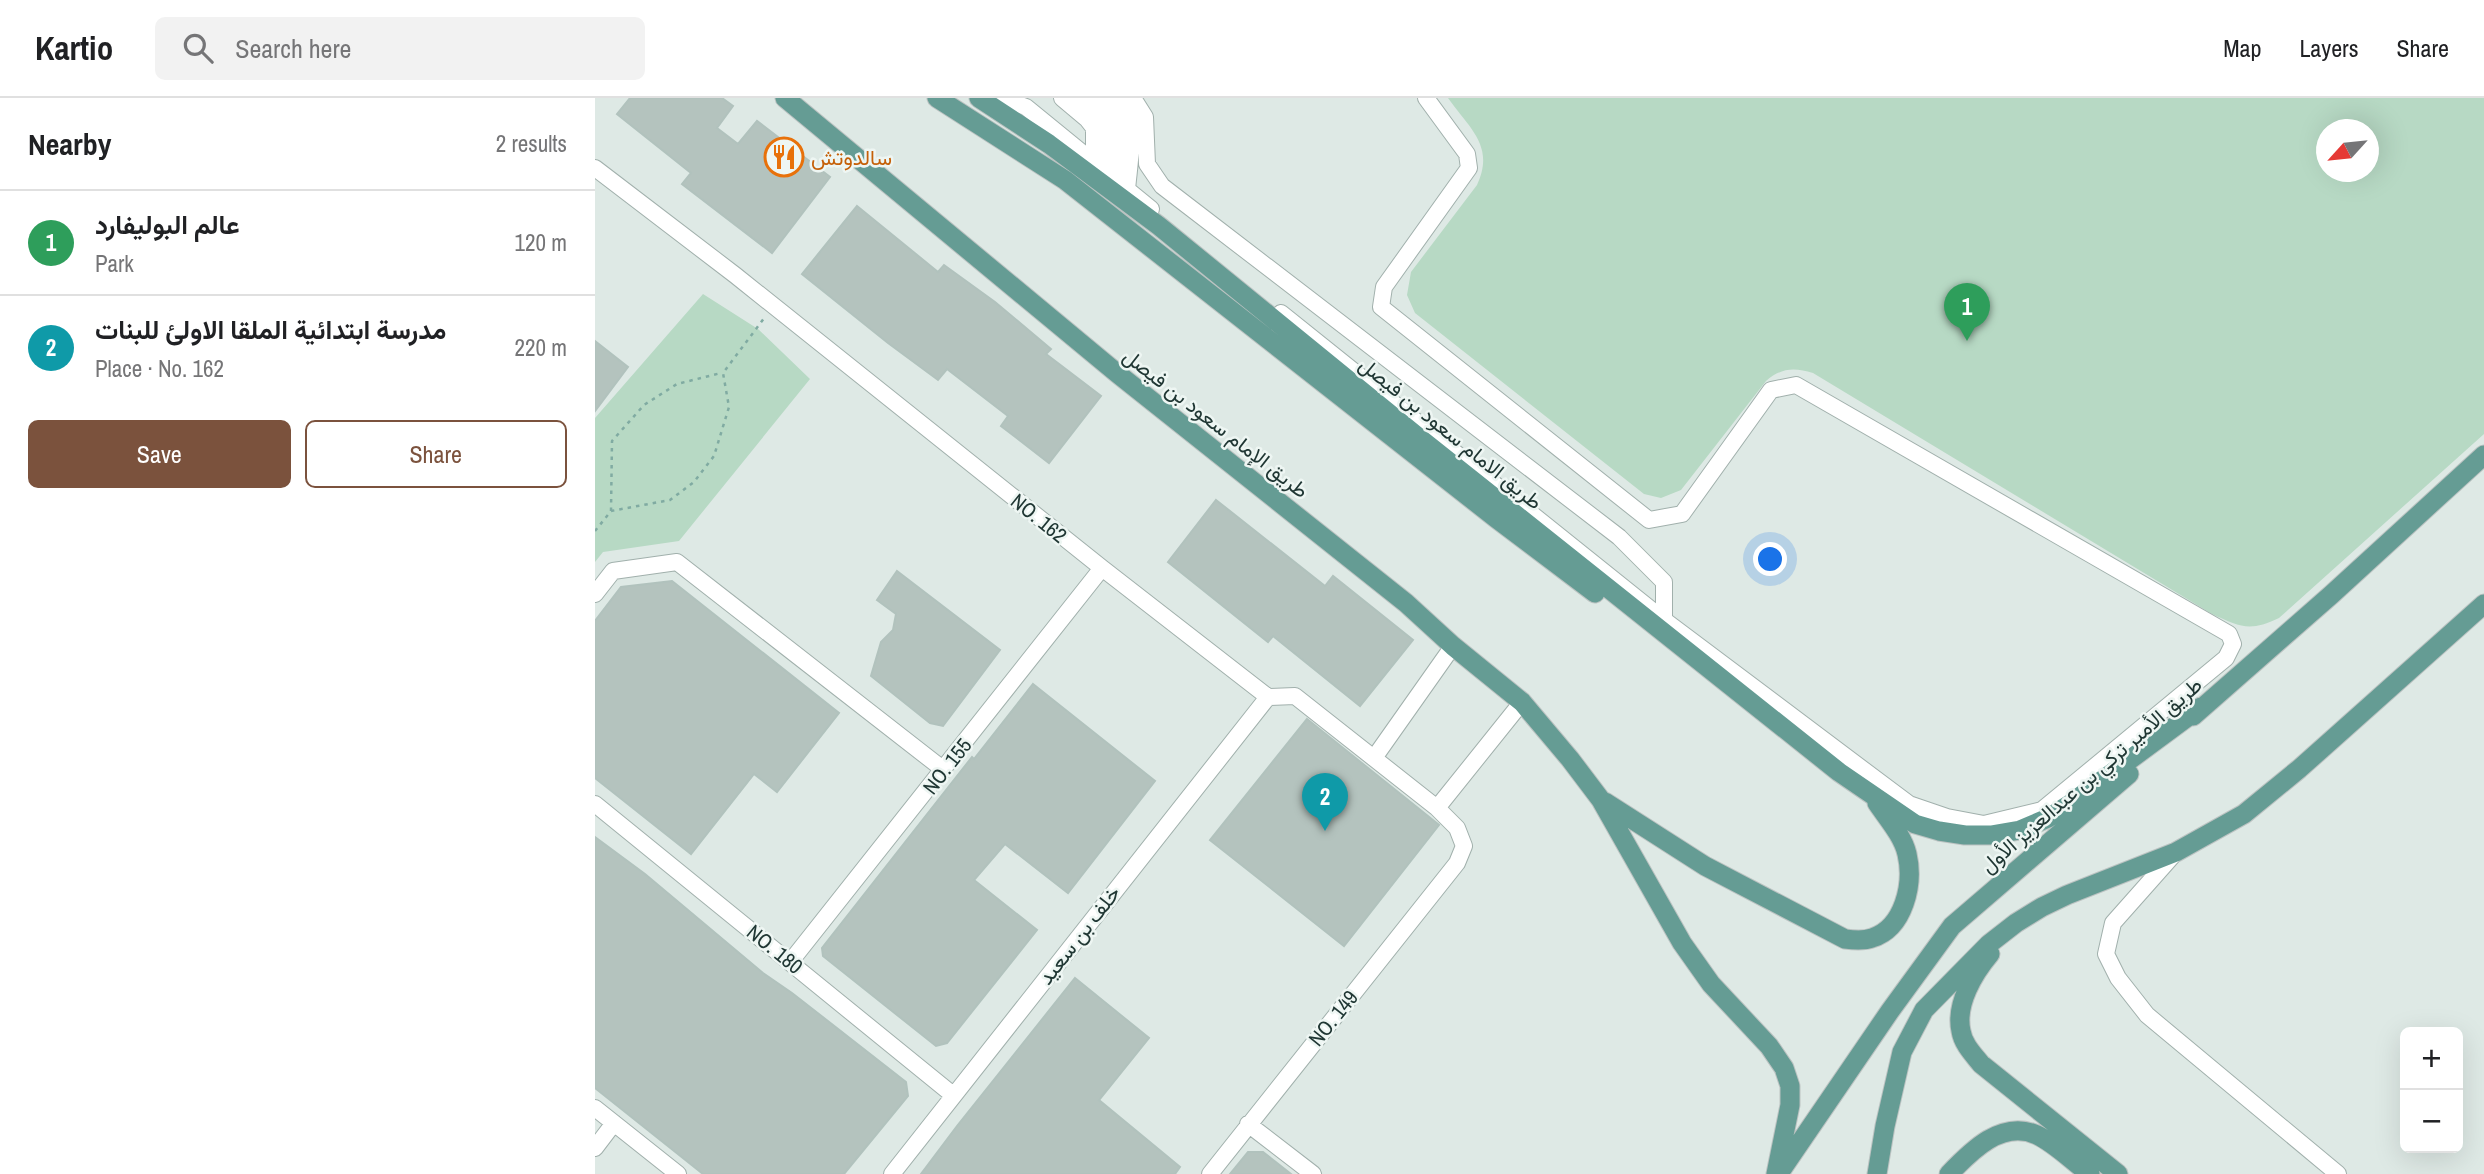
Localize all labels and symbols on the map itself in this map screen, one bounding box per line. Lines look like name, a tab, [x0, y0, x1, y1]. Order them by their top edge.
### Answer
north arrow	[2316, 119, 2379, 182]
restaurant icon: سالدوتش	[763, 136, 805, 178]
place label: سالدوتش	[811, 143, 892, 172]
pin: 1	[1944, 283, 1990, 341]
street label: طريق الإمام سعود بن فيصل	[1117, 341, 1315, 505]
street label: طريق الامام سعود بن فيصل	[1353, 350, 1549, 516]
street label: NO. 162	[1005, 487, 1073, 549]
your location	[1753, 542, 1787, 576]
street label: طريق الأمير تركي بن عبدالعزيز الأول	[1974, 671, 2210, 882]
street label: NO. 155	[916, 732, 978, 800]
pin: 2	[1302, 773, 1348, 831]
street label: خلف بن سعيد	[1031, 879, 1127, 991]
street label: NO. 180	[741, 918, 809, 980]
street label: NO. 149	[1302, 984, 1364, 1052]

